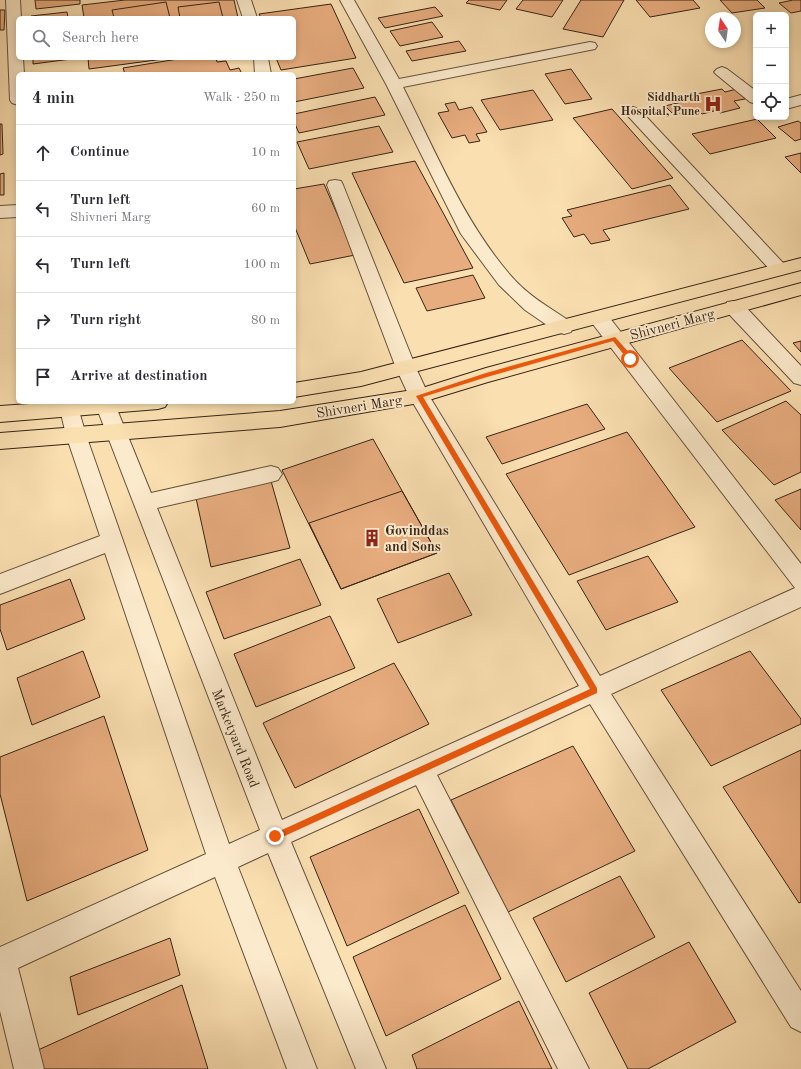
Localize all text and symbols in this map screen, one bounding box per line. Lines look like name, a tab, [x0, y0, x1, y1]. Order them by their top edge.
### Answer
north arrow	[705, 12, 741, 48]
map controls	[753, 12, 789, 120]
button: +	[753, 12, 789, 48]
search box	[16, 16, 296, 60]
icon: search	[30, 27, 52, 49]
text: Search here	[62, 31, 139, 46]
button: −	[753, 48, 789, 84]
button: locate	[753, 84, 789, 120]
text: 4 min	[32, 90, 75, 107]
text: Walk · 250 m	[203, 91, 280, 104]
place label: Siddharth Hospital, Pune	[621, 92, 700, 118]
hospital icon: Siddharth Hospital, Pune	[703, 94, 723, 114]
icon: ahead	[32, 142, 54, 164]
text: Continue	[70, 145, 129, 160]
text: 10 m	[251, 146, 280, 159]
text: Turn left	[70, 193, 130, 208]
icon: left	[32, 198, 54, 220]
text: 60 m	[251, 202, 280, 215]
text: Shivneri Marg	[70, 211, 151, 224]
icon: left	[32, 254, 54, 276]
text: Turn left	[70, 257, 130, 272]
text: 100 m	[243, 258, 280, 271]
street label: Shivneri Marg	[628, 307, 716, 343]
icon: right	[32, 310, 54, 332]
text: Turn right	[70, 313, 141, 328]
text: 80 m	[251, 314, 280, 327]
route start	[621, 350, 639, 368]
icon: arrive	[32, 366, 54, 388]
text: Arrive at destination	[70, 369, 208, 384]
street label: Shivneri Marg	[315, 393, 404, 421]
place label: Govinddas and Sons	[385, 524, 449, 554]
building icon: Govinddas and Sons	[362, 528, 382, 548]
street label: Marketyard Road	[209, 687, 261, 790]
route end	[266, 827, 284, 845]

